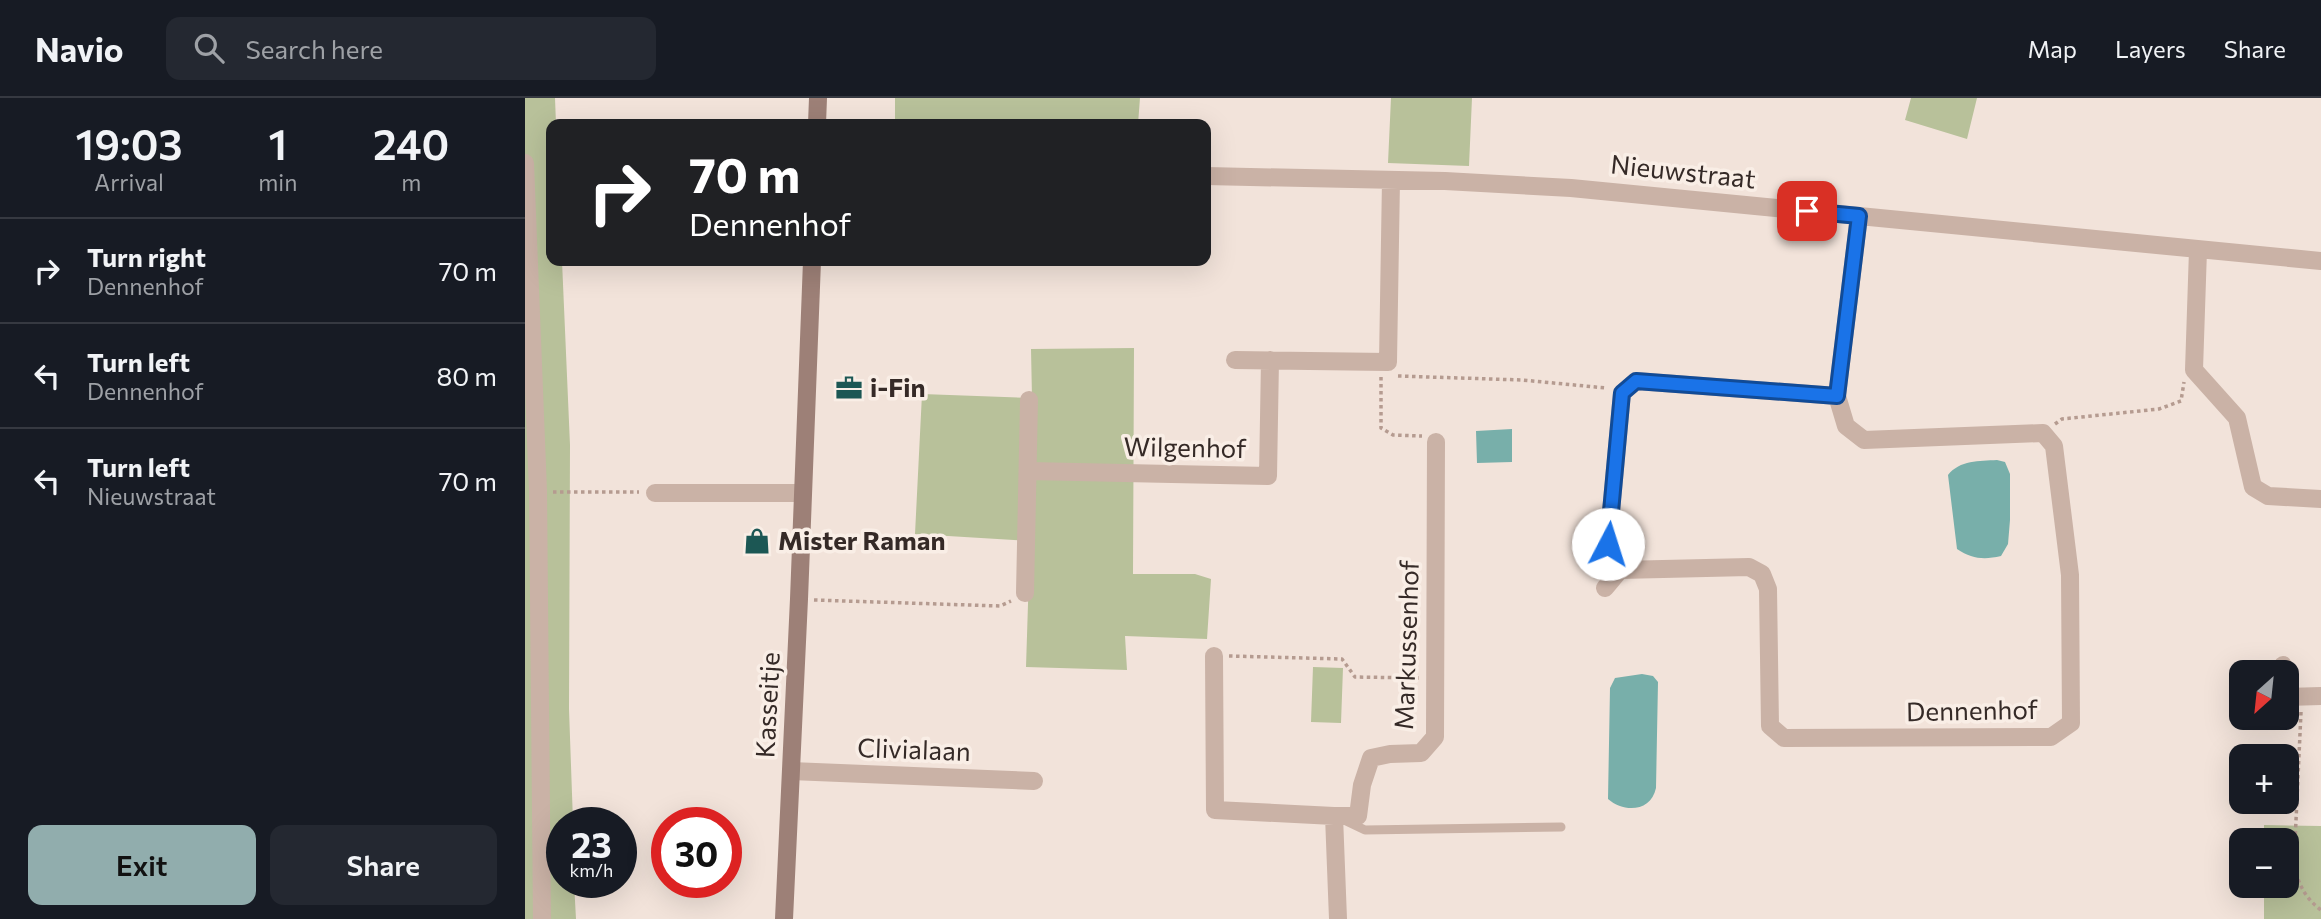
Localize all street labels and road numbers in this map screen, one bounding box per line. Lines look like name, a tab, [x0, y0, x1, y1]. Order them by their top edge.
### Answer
street label: Nieuwstraat	[1609, 147, 1757, 194]
street label: Wilgenhof	[1123, 430, 1247, 463]
street label: Markussenhof	[1387, 559, 1424, 730]
street label: Kasseitje	[748, 651, 785, 759]
street label: Dennenhof	[1906, 693, 2039, 726]
street label: Clivialaan	[857, 731, 971, 766]

